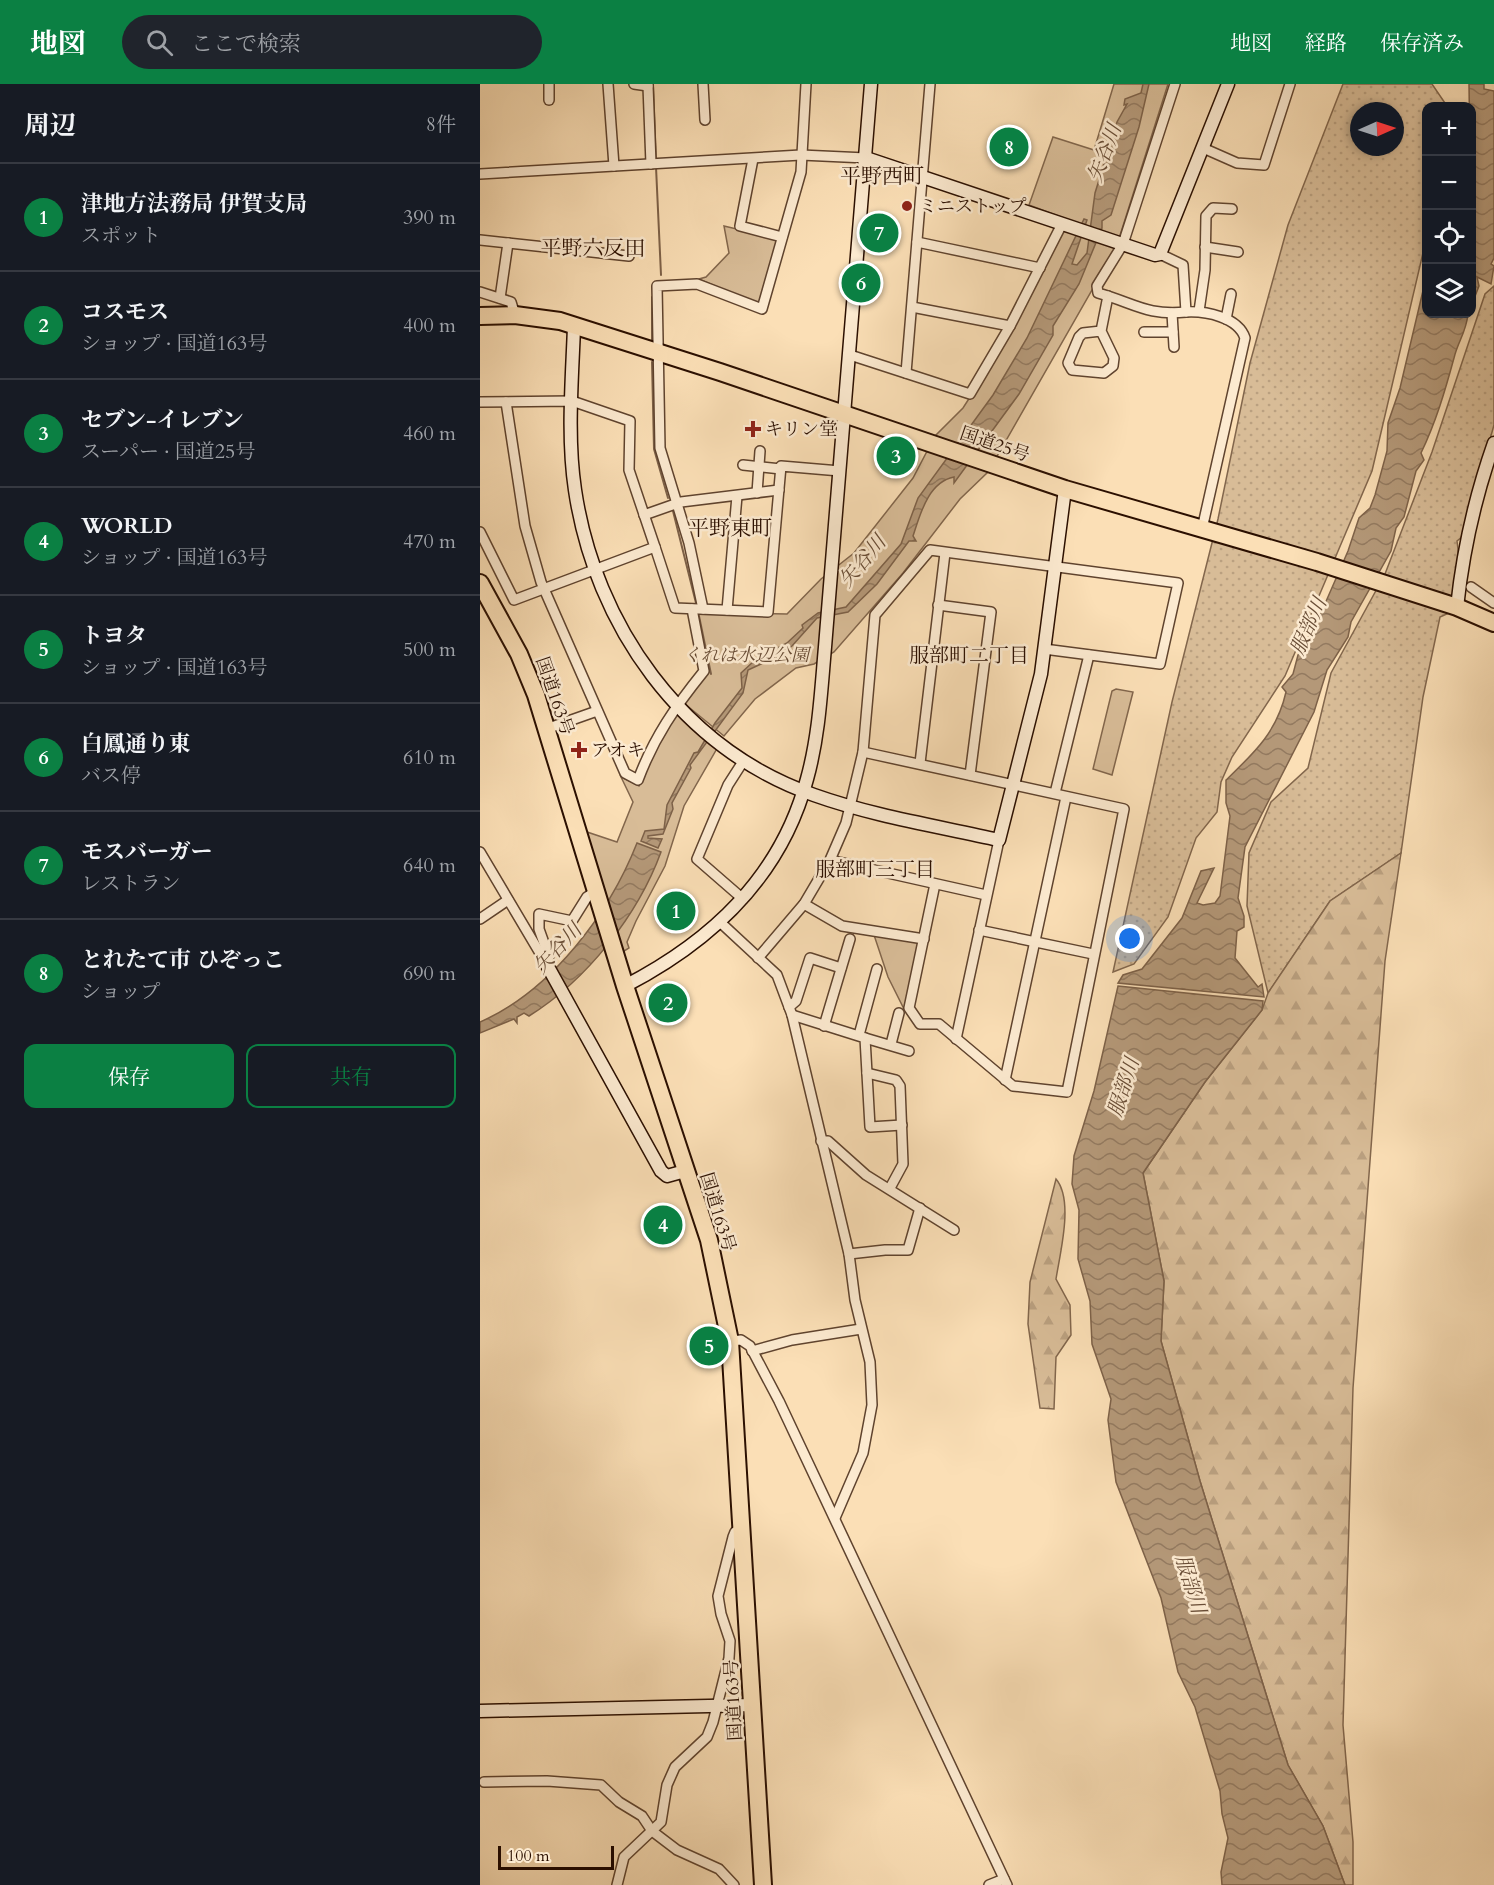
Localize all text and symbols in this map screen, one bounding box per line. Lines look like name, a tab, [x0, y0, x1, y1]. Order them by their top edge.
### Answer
search box	[122, 15, 542, 69]
text: 地図	[30, 25, 86, 63]
icon: search	[143, 26, 176, 59]
text: ここで検索	[191, 29, 301, 59]
text: 地図	[1230, 29, 1272, 58]
text: 経路	[1305, 29, 1347, 58]
text: 保存済み	[1380, 29, 1464, 58]
north arrow	[1350, 102, 1404, 156]
map controls	[1422, 102, 1476, 318]
button: +	[1422, 102, 1476, 156]
text: 周辺	[24, 108, 76, 143]
text: 8件	[426, 111, 456, 138]
water label: 矢谷川	[1081, 118, 1129, 186]
pin: 8	[990, 124, 1028, 170]
button: −	[1422, 156, 1476, 210]
district label: 平野西町	[840, 162, 924, 191]
text: 津地方法務局 伊賀支局	[81, 189, 307, 219]
place label: ミニストップ	[919, 194, 1026, 219]
marker: ミニストップ	[900, 199, 914, 213]
text: 1	[38, 204, 49, 231]
text: 390 m	[403, 204, 456, 231]
pin: 7	[860, 210, 898, 256]
button: locate	[1422, 210, 1476, 264]
text: スポット	[81, 222, 161, 249]
district label: 平野六反田	[541, 234, 646, 263]
pin: 6	[842, 260, 880, 306]
button: layers	[1422, 264, 1476, 318]
text: コスモス	[81, 297, 169, 327]
text: 2	[38, 312, 49, 339]
text: 400 m	[403, 312, 456, 339]
text: ショップ · 国道163号	[81, 330, 267, 357]
text: セブン-イレブン	[81, 405, 244, 435]
place label: キリン堂	[765, 417, 837, 442]
text: 3	[38, 420, 49, 447]
text: 460 m	[403, 420, 456, 447]
street label: 国道25号	[957, 421, 1033, 468]
marker: キリン堂	[746, 422, 760, 436]
pin: 3	[876, 434, 916, 478]
text: スーパー · 国道25号	[81, 438, 255, 465]
text: WORLD	[81, 511, 172, 541]
district label: 平野東町	[688, 514, 772, 543]
text: 4	[38, 528, 49, 555]
text: 470 m	[403, 528, 456, 555]
water label: 矢谷川	[833, 528, 893, 593]
text: ショップ · 国道163号	[81, 544, 267, 571]
water label: 服部川	[1284, 591, 1334, 659]
text: トヨタ	[81, 621, 147, 651]
text: 5	[38, 636, 49, 663]
text: 500 m	[403, 636, 456, 663]
district label: 服部町二丁目	[909, 642, 1029, 669]
park label: くれは水辺公園	[683, 643, 812, 668]
street label: 国道163号	[529, 653, 580, 739]
text: ショップ · 国道163号	[81, 654, 267, 681]
text: 白鳳通り東	[81, 729, 191, 759]
place label: アオキ	[591, 738, 645, 763]
marker: アオキ	[572, 743, 586, 757]
text: 6	[38, 744, 49, 771]
text: 610 m	[403, 744, 456, 771]
text: バス停	[81, 762, 141, 789]
text: モスバーガー	[81, 837, 213, 867]
text: 7	[38, 852, 49, 879]
text: 640 m	[403, 852, 456, 879]
district label: 服部町三丁目	[815, 856, 935, 883]
text: レストラン	[81, 870, 180, 897]
pin: 1	[656, 888, 696, 934]
water label: 矢谷川	[527, 916, 589, 979]
your location	[1115, 924, 1144, 953]
text: とれたて市 ひぞっこ	[81, 945, 285, 975]
text: 8	[38, 960, 49, 987]
text: 690 m	[403, 960, 456, 987]
text: ショップ	[81, 978, 161, 1005]
pin: 2	[648, 980, 687, 1026]
button: 保存	[24, 1044, 234, 1108]
button: 共有	[246, 1044, 456, 1108]
water label: 服部川	[1101, 1053, 1146, 1120]
street label: 国道163号	[694, 1169, 741, 1255]
pin: 4	[644, 1202, 682, 1248]
pin: 5	[690, 1324, 728, 1368]
water label: 服部川	[1169, 1552, 1213, 1619]
street label: 国道163号	[719, 1659, 748, 1741]
scale bar	[498, 1843, 614, 1870]
text: 100 m	[507, 1845, 549, 1867]

